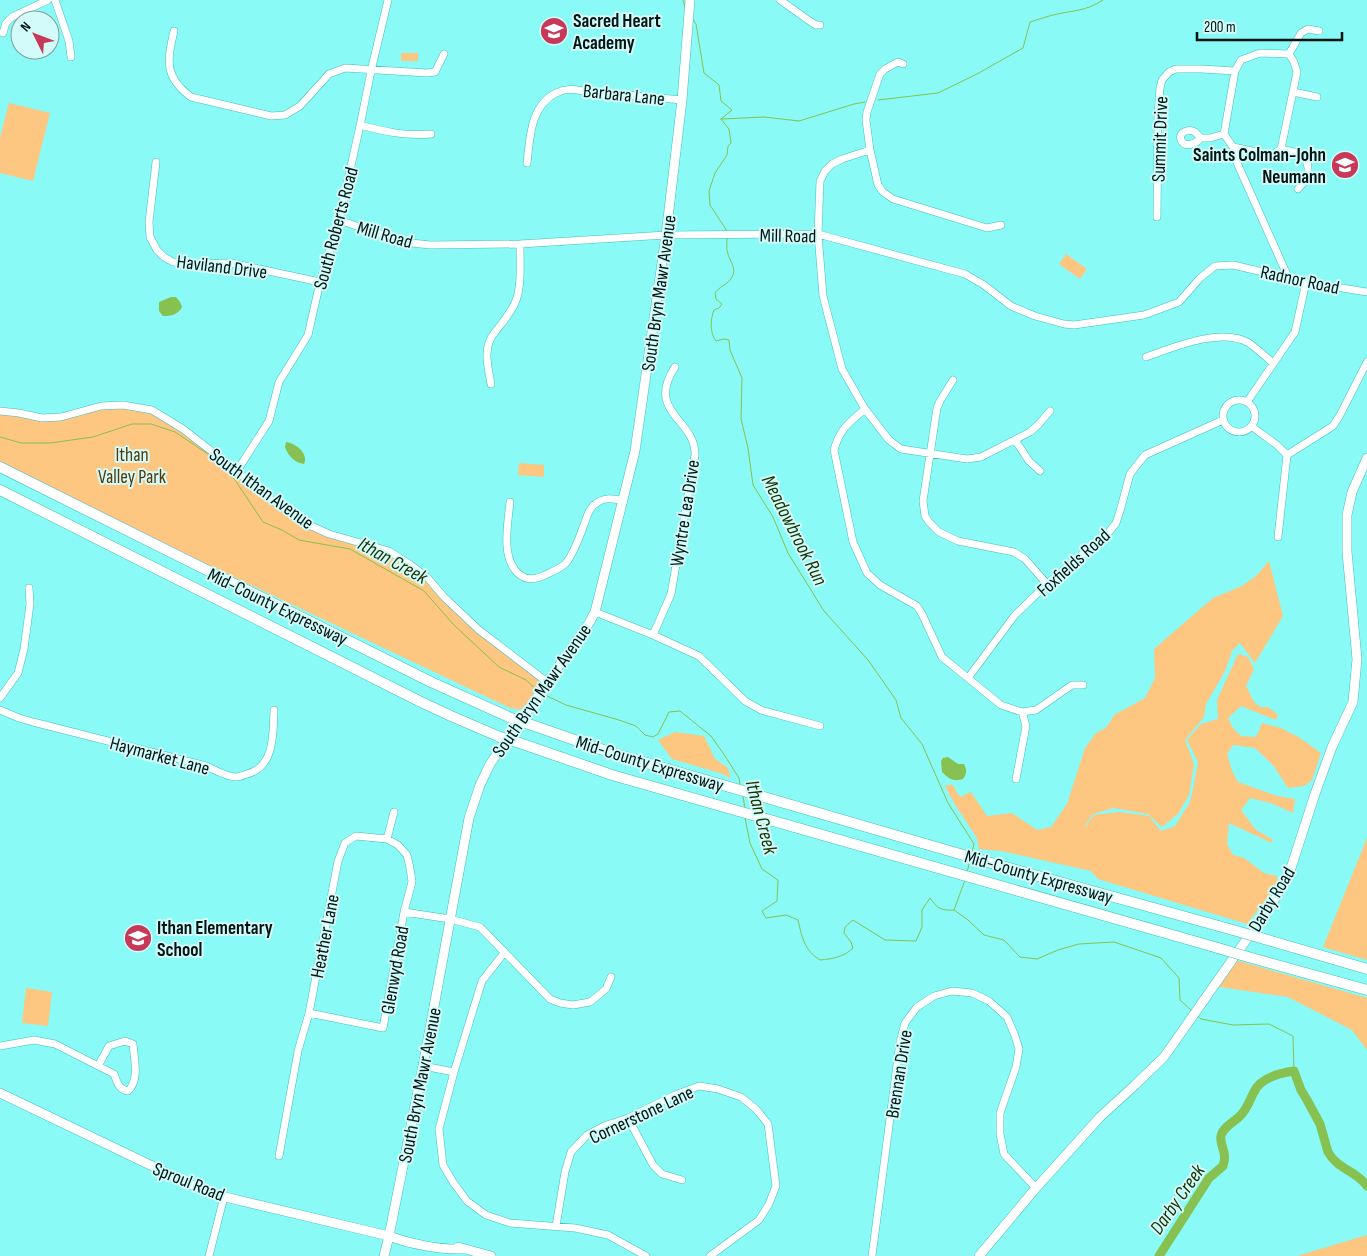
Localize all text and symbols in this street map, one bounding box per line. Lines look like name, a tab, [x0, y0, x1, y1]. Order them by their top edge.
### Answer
north arrow	[10, 10, 60, 60]
place label: Sacred Heart Academy	[572, 10, 661, 55]
scale bar	[1197, 10, 1342, 42]
school or university icon: Sacred Heart Academy	[539, 16, 569, 46]
text: N	[17, 18, 35, 35]
text: 200 m	[1204, 18, 1236, 37]
street label: Barbara Lane	[582, 80, 666, 111]
street label: Summit Drive	[1148, 96, 1173, 182]
place label: Saints Colman-John Neumann	[1193, 144, 1326, 189]
school or university icon: Saints Colman-John Neumann	[1330, 150, 1360, 180]
street label: South Roberts Road	[309, 165, 364, 292]
street label: South Bryn Mawr Avenue	[637, 214, 682, 373]
street label: Mill Road	[354, 217, 415, 254]
street label: Mill Road	[759, 225, 816, 248]
street label: Haviland Drive	[175, 251, 268, 284]
street label: Radnor Road	[1258, 261, 1341, 300]
park label: Ithan Valley Park	[98, 444, 167, 489]
street label: South Ithan Avenue	[204, 444, 318, 535]
street label: Wyntre Lea Drive	[666, 458, 705, 568]
water label: Meadowbrook Run	[756, 471, 832, 590]
street label: Foxfields Road	[1033, 524, 1115, 602]
water label: Ithan Creek	[354, 532, 432, 590]
street label: Mid-County Expressway	[204, 563, 352, 652]
street label: South Bryn Mawr Avenue	[488, 620, 597, 762]
street label: Mid-County Expressway	[573, 731, 727, 798]
street label: Haymarket Lane	[107, 732, 212, 781]
water label: Ithan Creek	[740, 778, 783, 857]
street label: Mid-County Expressway	[962, 845, 1116, 910]
street label: Darby Road	[1244, 863, 1301, 936]
street label: Heather Lane	[306, 892, 345, 980]
place label: Ithan Elementary School	[157, 917, 273, 962]
school or university icon: Ithan Elementary School	[123, 923, 153, 953]
street label: Glenwyd Road	[376, 924, 415, 1016]
street label: South Bryn Mawr Avenue	[394, 1006, 447, 1165]
street label: Brennan Drive	[881, 1028, 918, 1120]
street label: Cornerstone Lane	[586, 1081, 698, 1150]
street label: Sproul Road	[149, 1158, 228, 1207]
water label: Darby Creek	[1145, 1160, 1211, 1239]

